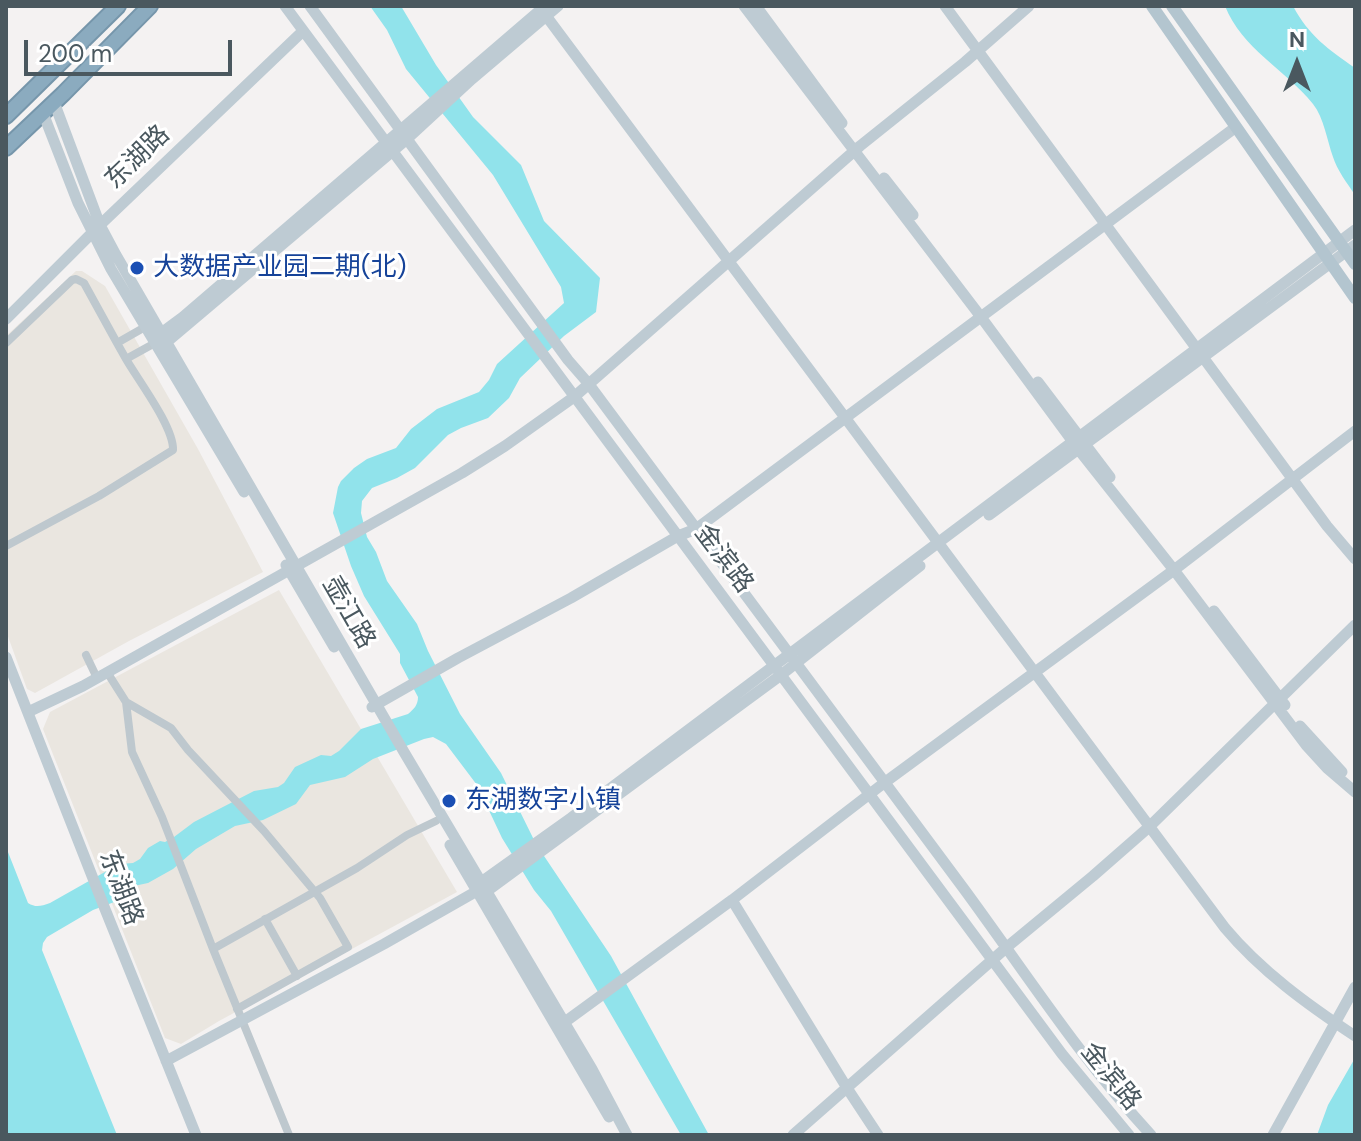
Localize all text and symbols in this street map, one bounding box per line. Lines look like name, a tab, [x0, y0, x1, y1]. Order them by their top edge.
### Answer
scale bar	[28, 24, 236, 74]
north arrow	[1257, 24, 1337, 104]
text: N	[1289, 25, 1305, 54]
text: 200 m	[38, 38, 112, 69]
street label: 东湖路	[99, 120, 177, 196]
place label: 大数据产业园二期(北)	[153, 252, 406, 284]
marker: 大数据产业园二期(北)	[128, 259, 146, 277]
street label: 金滨路	[687, 518, 759, 600]
street label: 壶江路	[315, 571, 381, 655]
place label: 东湖数字小镇	[465, 785, 621, 817]
marker: 东湖数字小镇	[440, 792, 458, 810]
street label: 东湖路	[91, 846, 149, 930]
street label: 金滨路	[1073, 1037, 1147, 1117]

